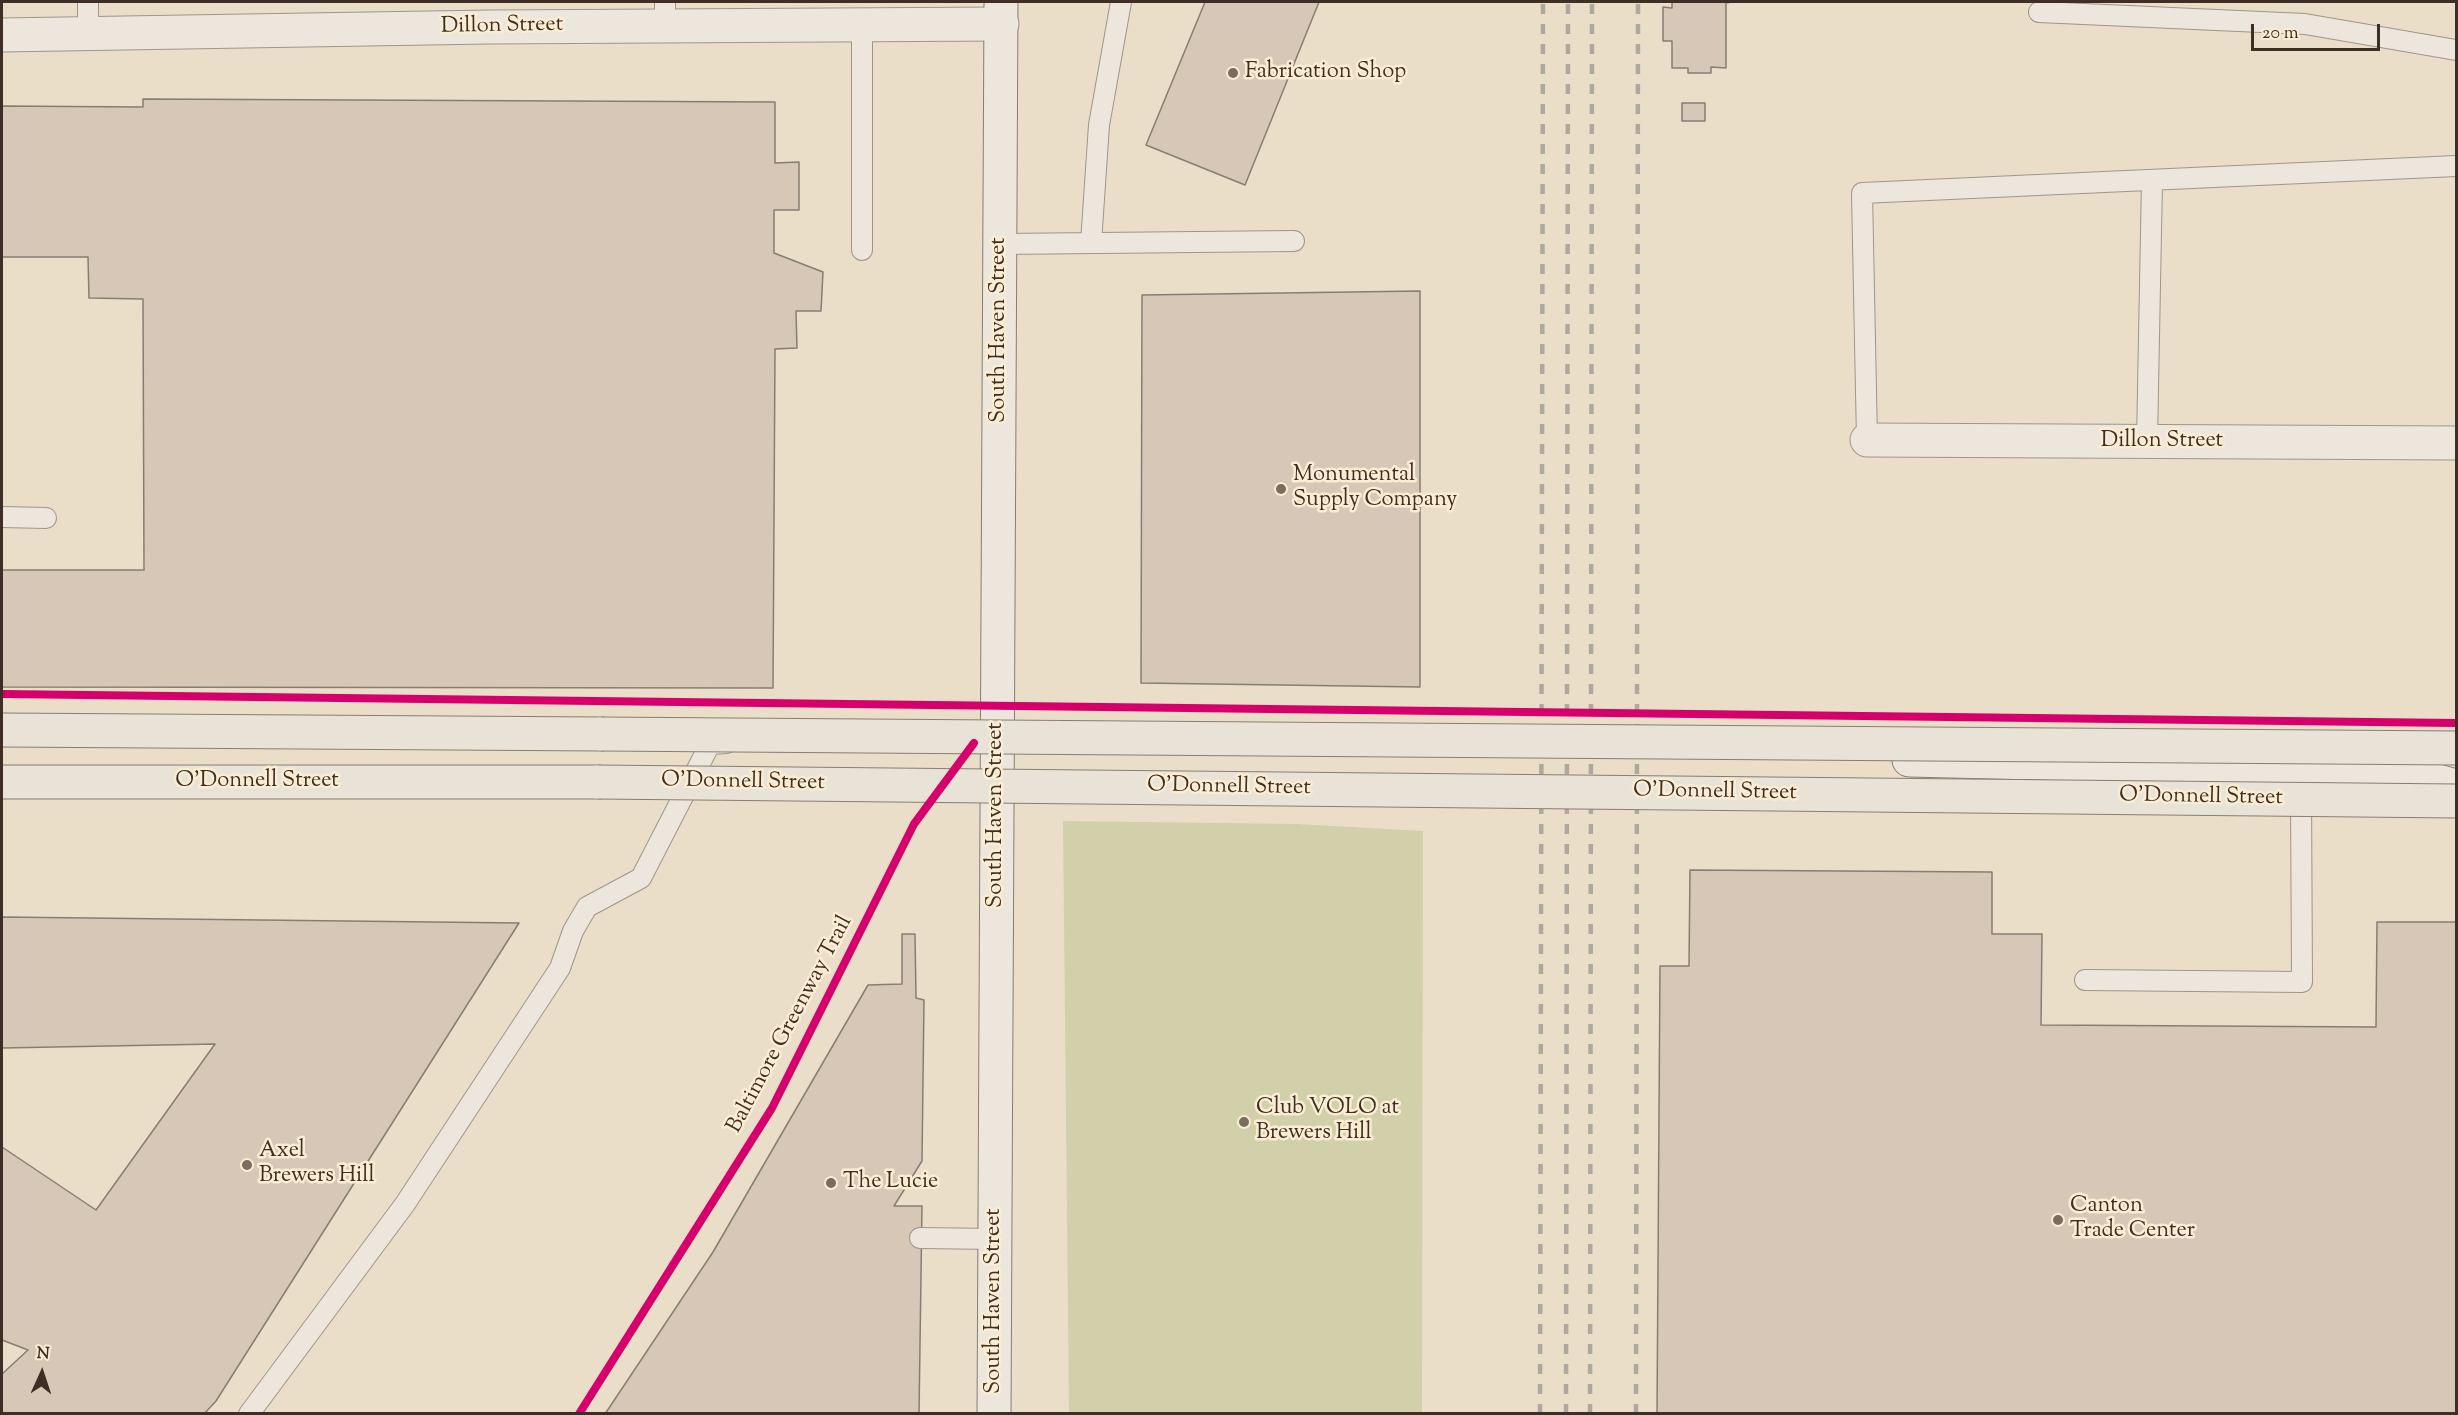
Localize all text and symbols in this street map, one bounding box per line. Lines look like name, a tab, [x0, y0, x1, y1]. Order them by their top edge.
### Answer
scale bar	[2254, 12, 2383, 50]
street label: Dillon Street	[441, 13, 563, 41]
text: 20 m	[2262, 21, 2299, 47]
place label: Fabrication Shop	[1245, 60, 1406, 86]
marker: Fabrication Shop	[1226, 66, 1240, 80]
street label: South Haven Street	[987, 237, 1013, 423]
street label: Dillon Street	[2101, 429, 2223, 455]
place label: Monumental Supply Company	[1293, 463, 1457, 514]
marker: Monumental Supply Company	[1274, 482, 1288, 496]
street label: South Haven Street	[984, 722, 1010, 908]
street label: O'Donnell Street	[661, 768, 825, 798]
street label: O'Donnell Street	[175, 769, 339, 795]
street label: O'Donnell Street	[1147, 773, 1311, 803]
street label: O'Donnell Street	[1633, 778, 1797, 808]
street label: O'Donnell Street	[2119, 783, 2283, 813]
street label: Baltimore Greenway Trail	[722, 912, 860, 1138]
place label: Club VOLO at Brewers Hill	[1256, 1096, 1399, 1148]
marker: Club VOLO at Brewers Hill	[1237, 1115, 1251, 1129]
place label: Axel Brewers Hill	[259, 1139, 375, 1190]
marker: Axel Brewers Hill	[240, 1158, 254, 1172]
place label: The Lucie	[843, 1170, 938, 1196]
marker: The Lucie	[824, 1176, 838, 1190]
place label: Canton Trade Center	[2070, 1194, 2195, 1246]
street label: South Haven Street	[982, 1208, 1008, 1394]
marker: Canton Trade Center	[2051, 1213, 2065, 1227]
north arrow	[12, 1343, 72, 1403]
text: N	[36, 1343, 50, 1366]

